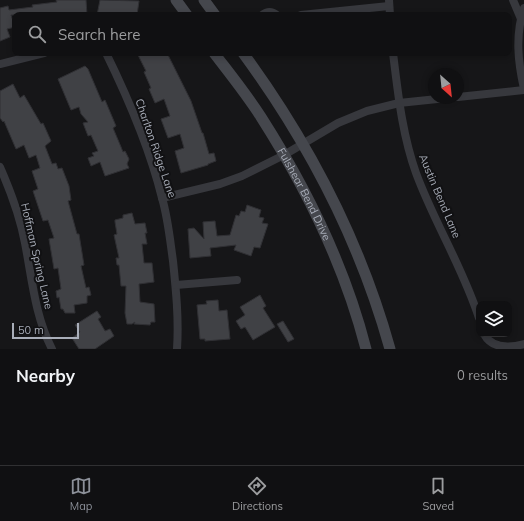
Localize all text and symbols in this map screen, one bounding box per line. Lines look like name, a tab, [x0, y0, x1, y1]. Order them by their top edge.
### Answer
search box	[12, 12, 512, 56]
icon: search	[26, 23, 48, 45]
text: Search here	[58, 25, 140, 44]
north arrow	[428, 68, 464, 104]
street label: Charlton Ridge Lane	[132, 97, 180, 199]
street label: Fulshear Bend Drive	[275, 145, 334, 243]
street label: Austin Bend Lane	[416, 152, 464, 240]
street label: Hoffman Spring Lane	[18, 202, 56, 310]
map controls	[476, 301, 512, 337]
button: layers	[476, 301, 512, 337]
scale bar	[12, 321, 79, 340]
text: 50 m	[18, 323, 44, 337]
text: Nearby	[16, 365, 75, 386]
text: 0 results	[457, 367, 508, 383]
tab: Map	[70, 475, 92, 513]
tab: Directions	[232, 475, 283, 513]
tab: Saved	[422, 475, 454, 513]

